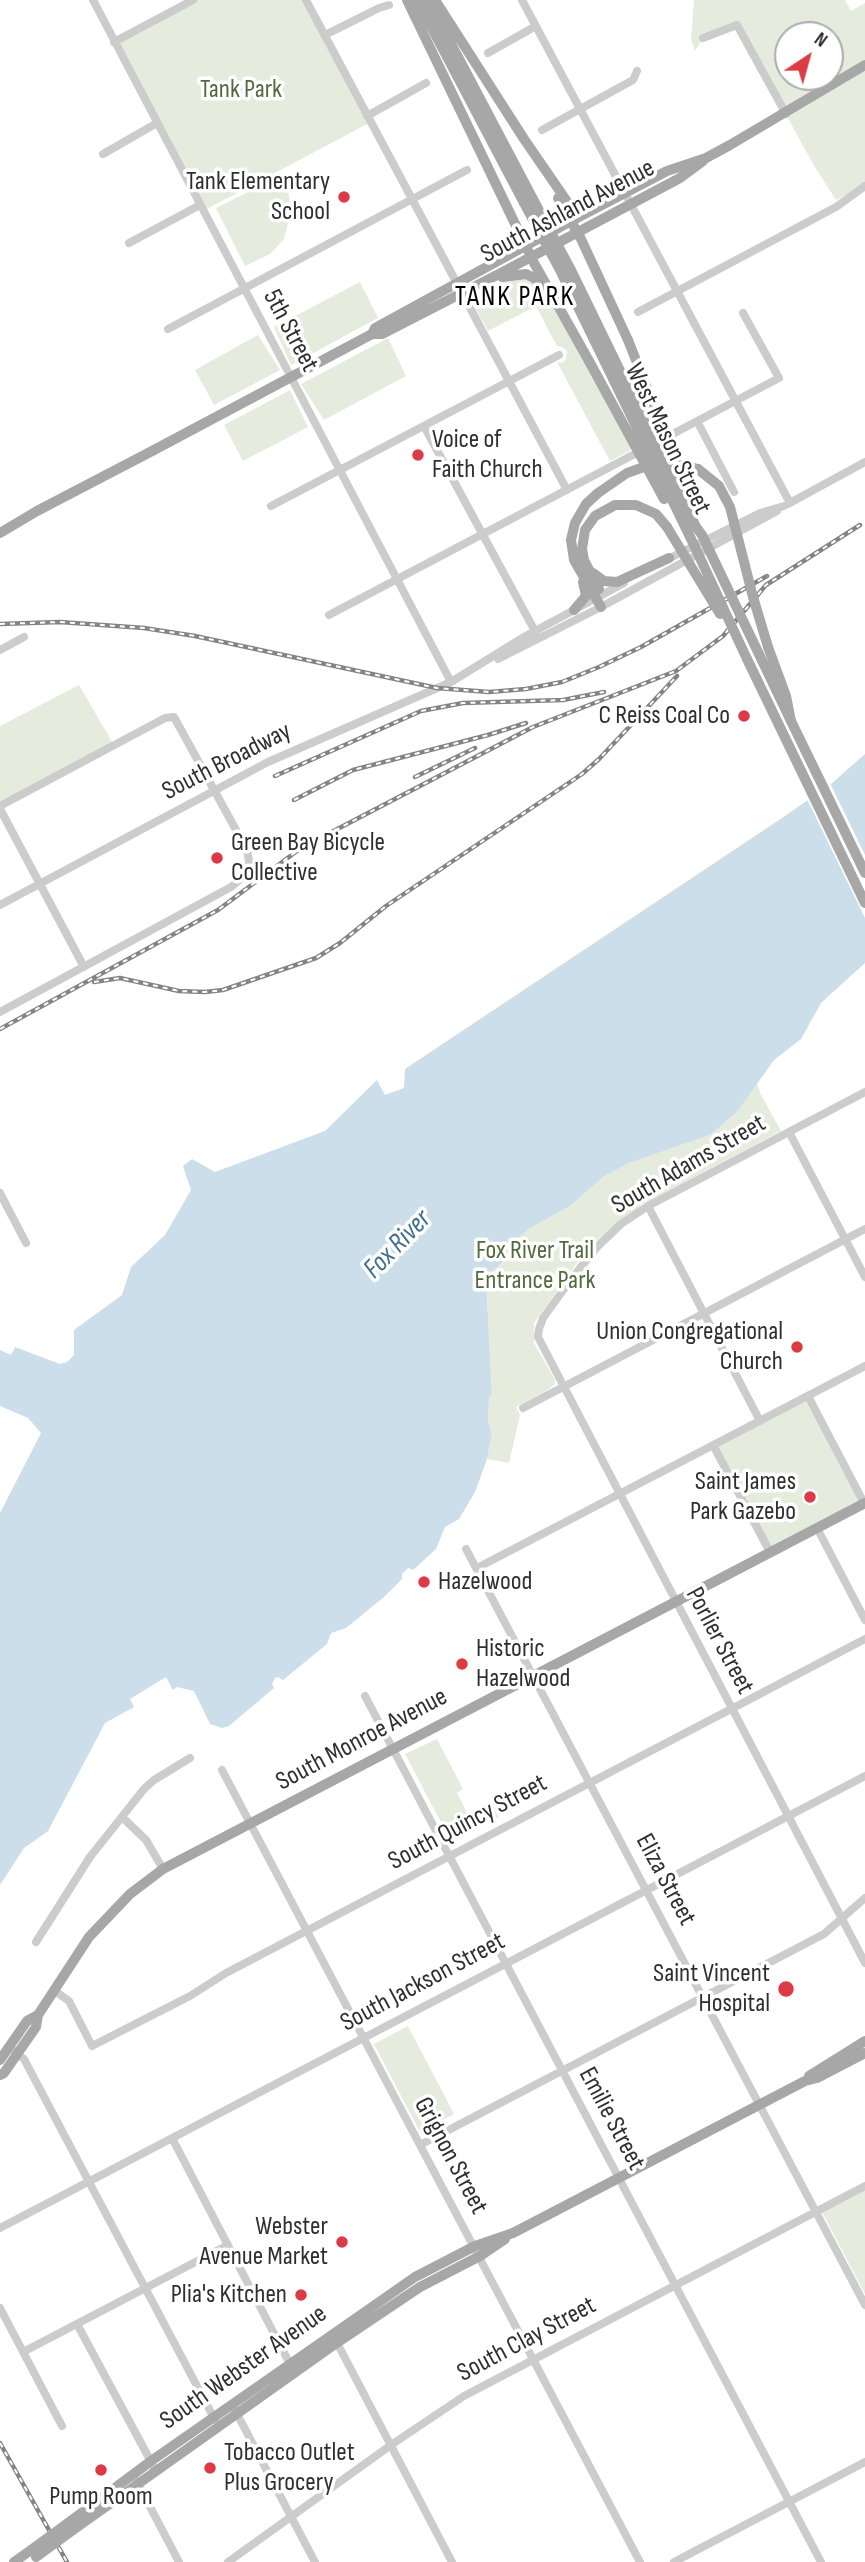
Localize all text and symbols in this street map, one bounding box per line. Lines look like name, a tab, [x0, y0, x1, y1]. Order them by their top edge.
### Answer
north arrow	[774, 21, 844, 91]
text: N	[810, 28, 831, 53]
park label: Tank Park	[200, 74, 282, 106]
street label: South Ashland Avenue	[476, 153, 660, 271]
place label: Tank Elementary School	[186, 166, 330, 228]
marker: Tank Elementary School	[336, 189, 352, 205]
district label: TANK PARK	[456, 281, 574, 315]
street label: 5th Street	[255, 285, 325, 377]
street label: West Mason Street	[617, 358, 717, 520]
place label: Voice of Faith Church	[432, 424, 543, 486]
marker: Voice of Faith Church	[410, 447, 426, 463]
place label: C Reiss Coal Co	[598, 700, 730, 732]
marker: C Reiss Coal Co	[736, 708, 752, 724]
street label: South Broadway	[157, 716, 297, 808]
place label: Green Bay Bicycle Collective	[231, 827, 385, 888]
marker: Green Bay Bicycle Collective	[209, 850, 225, 866]
street label: South Adams Street	[606, 1108, 772, 1222]
water label: Fox River	[357, 1204, 439, 1286]
park label: Fox River Trail Entrance Park	[474, 1235, 596, 1296]
place label: Union Congregational Church	[596, 1316, 783, 1378]
marker: Union Congregational Church	[789, 1339, 805, 1355]
place label: Saint James Park Gazebo	[690, 1466, 796, 1528]
marker: Saint James Park Gazebo	[802, 1489, 818, 1505]
place label: Hazelwood	[438, 1566, 532, 1598]
marker: Hazelwood	[416, 1574, 432, 1590]
street label: Porlier Street	[678, 1582, 760, 1700]
place label: Historic Hazelwood	[476, 1633, 570, 1694]
marker: Historic Hazelwood	[454, 1656, 470, 1672]
street label: South Monroe Avenue	[271, 1682, 453, 1798]
street label: South Quincy Street	[383, 1768, 553, 1878]
street label: Eliza Street	[628, 1829, 702, 1931]
street label: South Jackson Street	[336, 1927, 510, 2039]
place label: Saint Vincent Hospital	[653, 1958, 770, 2020]
marker: Saint Vincent Hospital	[776, 1979, 796, 1999]
street label: Emilie Street	[571, 2062, 651, 2176]
street label: Grignon Street	[406, 2092, 494, 2220]
place label: Webster Avenue Market	[200, 2211, 328, 2272]
marker: Webster Avenue Market	[334, 2234, 350, 2250]
place label: Plia's Kitchen	[171, 2279, 287, 2311]
marker: Plia's Kitchen	[293, 2287, 309, 2303]
street label: South Clay Street	[452, 2290, 602, 2390]
street label: South Webster Avenue	[155, 2299, 333, 2437]
place label: Tobacco Outlet Plus Grocery	[224, 2437, 355, 2498]
marker: Tobacco Outlet Plus Grocery	[202, 2460, 218, 2476]
marker: Pump Room	[93, 2462, 109, 2478]
place label: Pump Room	[49, 2481, 153, 2513]

